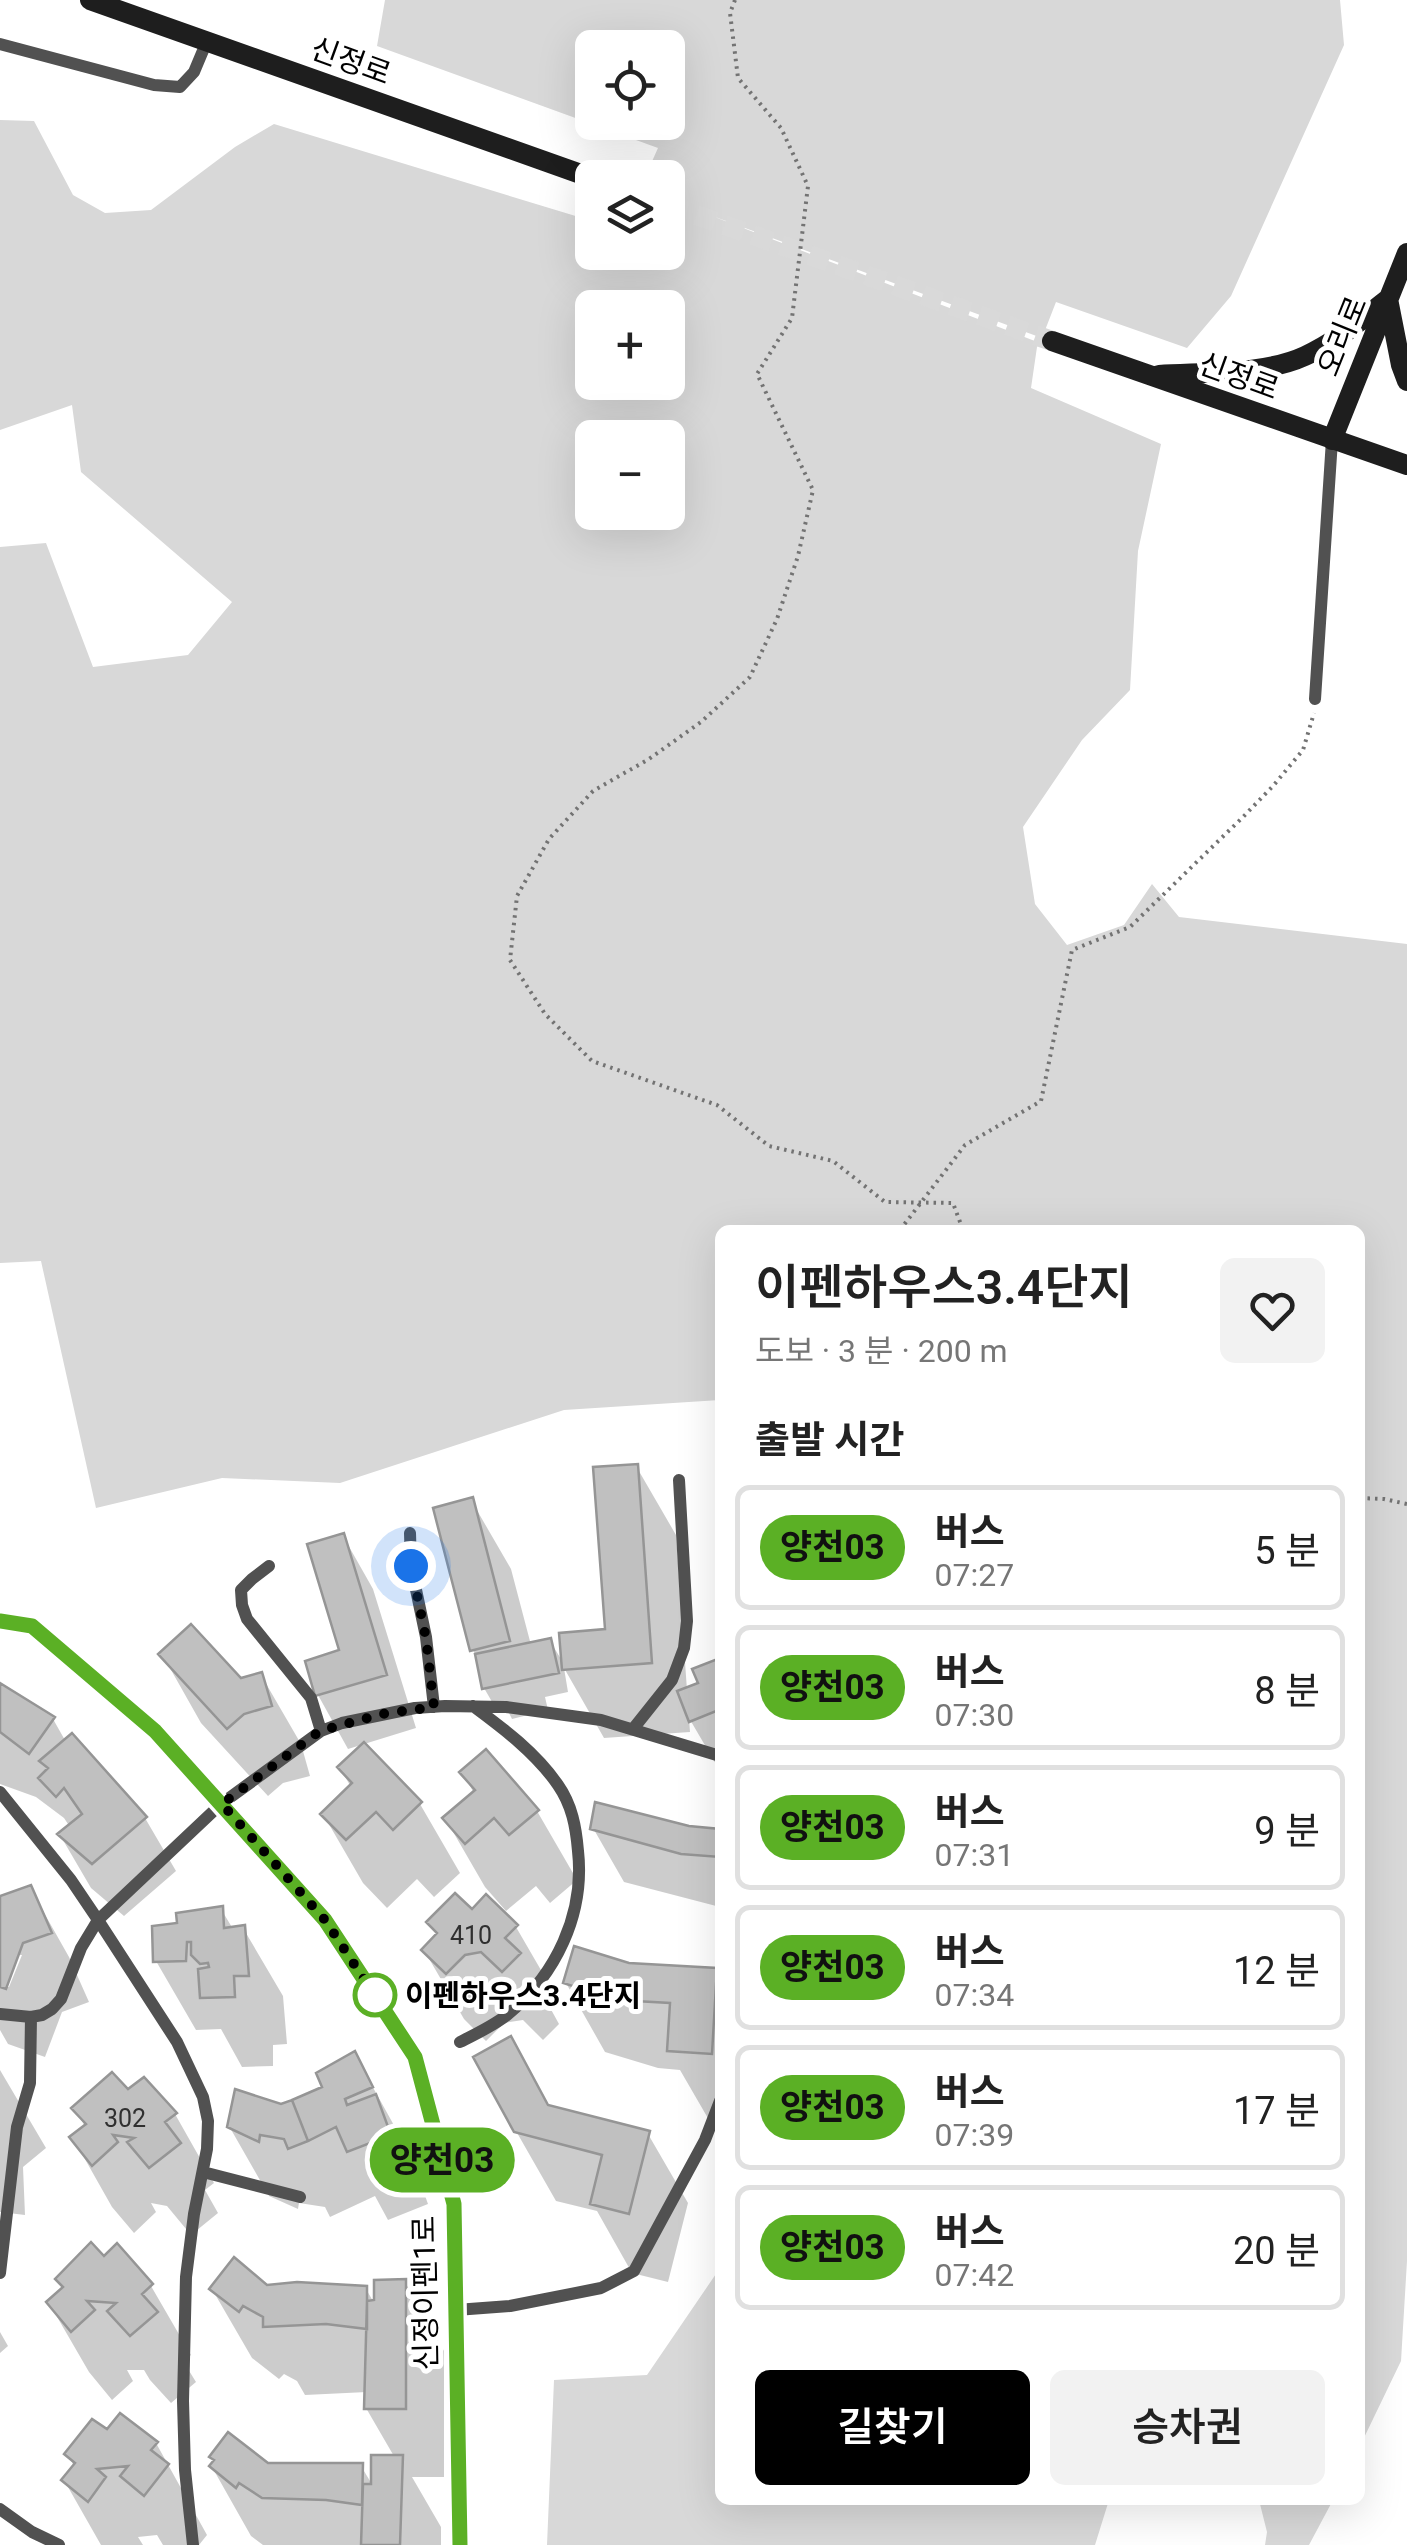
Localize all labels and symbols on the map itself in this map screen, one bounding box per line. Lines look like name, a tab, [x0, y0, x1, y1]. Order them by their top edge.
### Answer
street label: 신정로	[306, 30, 396, 92]
street label: 오리로	[1310, 291, 1374, 381]
street label: 신정로	[1194, 345, 1284, 407]
your location	[386, 1541, 436, 1591]
house number: 410	[450, 1921, 492, 1950]
marker: 이펜하우스3.4단지	[354, 1974, 396, 2016]
place label: 이펜하우스3.4단지	[405, 1978, 641, 2013]
house number: 302	[104, 2104, 146, 2133]
line badge: 양천03	[372, 2128, 512, 2192]
street label: 신정이펜1로	[406, 2215, 444, 2371]

